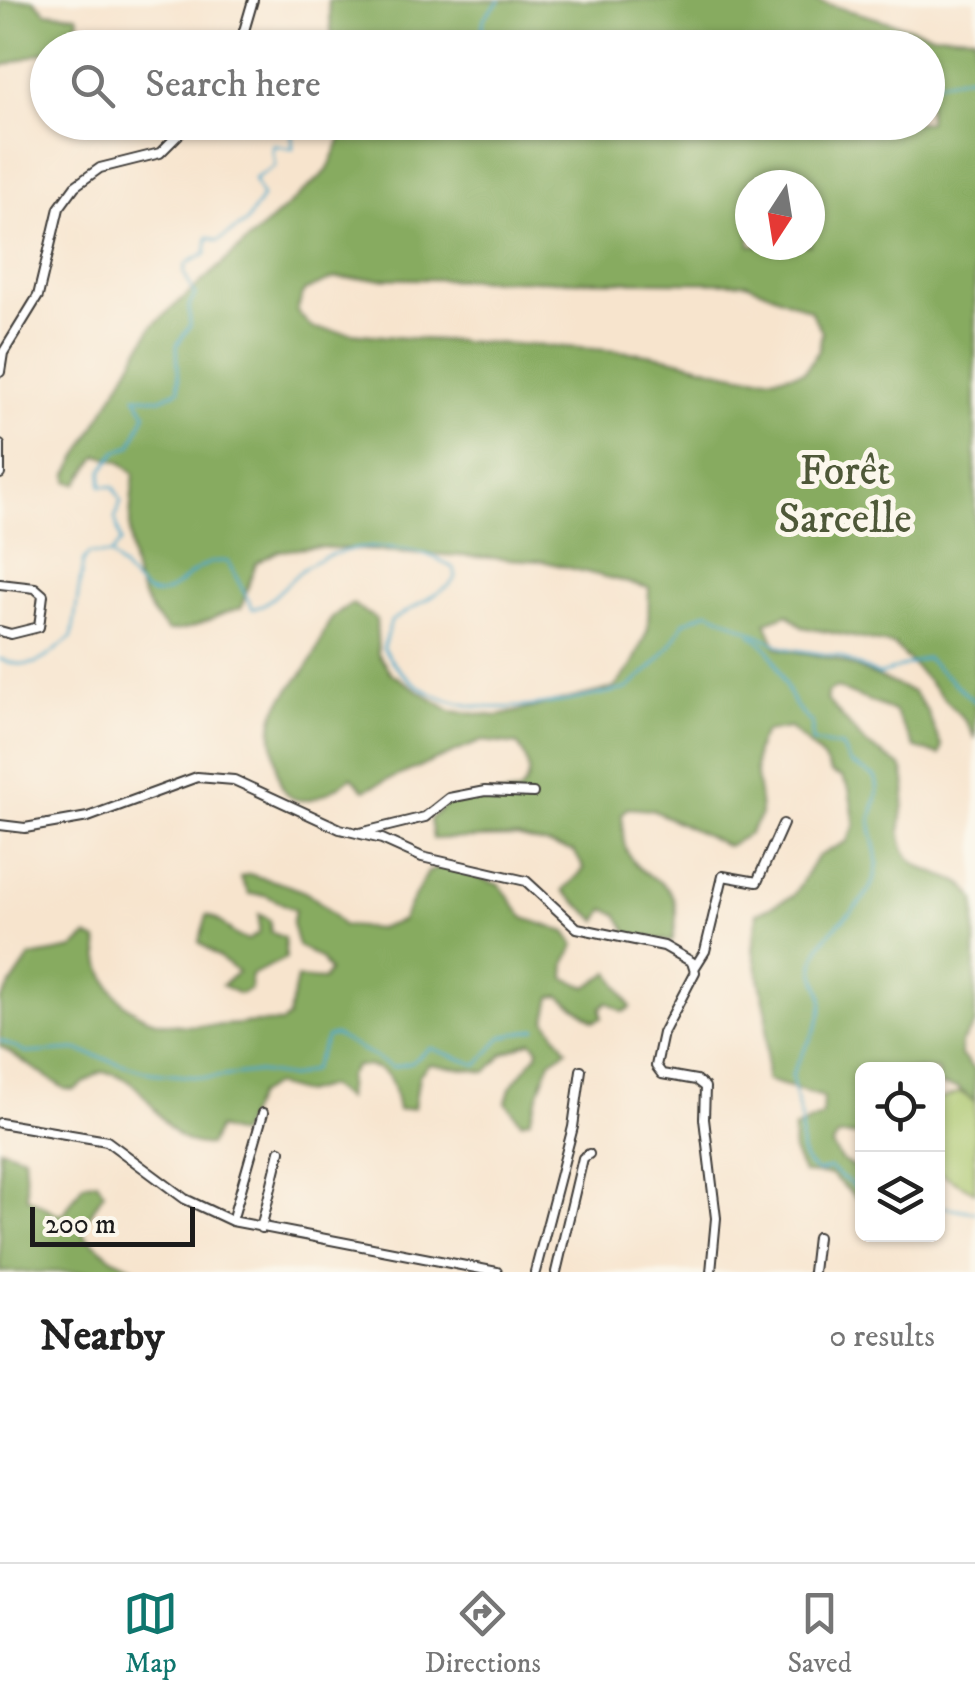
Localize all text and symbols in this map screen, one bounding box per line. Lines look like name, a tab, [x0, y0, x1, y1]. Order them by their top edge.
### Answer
search box	[30, 30, 945, 140]
icon: search	[65, 58, 120, 113]
text: Search here	[145, 61, 321, 109]
north arrow	[735, 170, 825, 260]
park label: Forêt Sarcelle	[778, 446, 912, 546]
map controls	[855, 1062, 945, 1242]
button: locate	[855, 1062, 945, 1152]
button: layers	[855, 1152, 945, 1242]
scale bar	[30, 1202, 195, 1246]
text: 200 m	[45, 1207, 116, 1242]
text: Nearby	[40, 1311, 164, 1363]
text: 0 results	[829, 1317, 935, 1357]
tab: Map	[123, 1586, 178, 1681]
tab: Directions	[425, 1586, 541, 1681]
tab: Saved	[787, 1586, 852, 1681]

